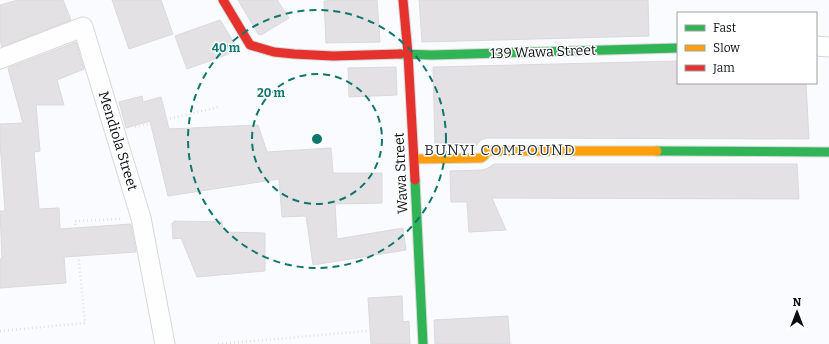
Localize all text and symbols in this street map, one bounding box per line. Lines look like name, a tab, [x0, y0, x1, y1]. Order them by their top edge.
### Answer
legend	[677, 12, 817, 84]
text: Fast	[713, 21, 737, 35]
text: 40 m	[212, 41, 241, 55]
text: Slow	[713, 41, 740, 55]
street label: 139 Wawa Street	[490, 42, 596, 62]
text: Jam	[712, 61, 735, 75]
text: 20 m	[257, 86, 286, 100]
street label: Mendiola Street	[95, 89, 141, 193]
centre of rings	[310, 132, 324, 146]
street label: Wawa Street	[390, 132, 412, 214]
district label: BUNYI COMPOUND	[424, 141, 576, 159]
north arrow	[777, 292, 817, 332]
text: N	[793, 296, 802, 309]

